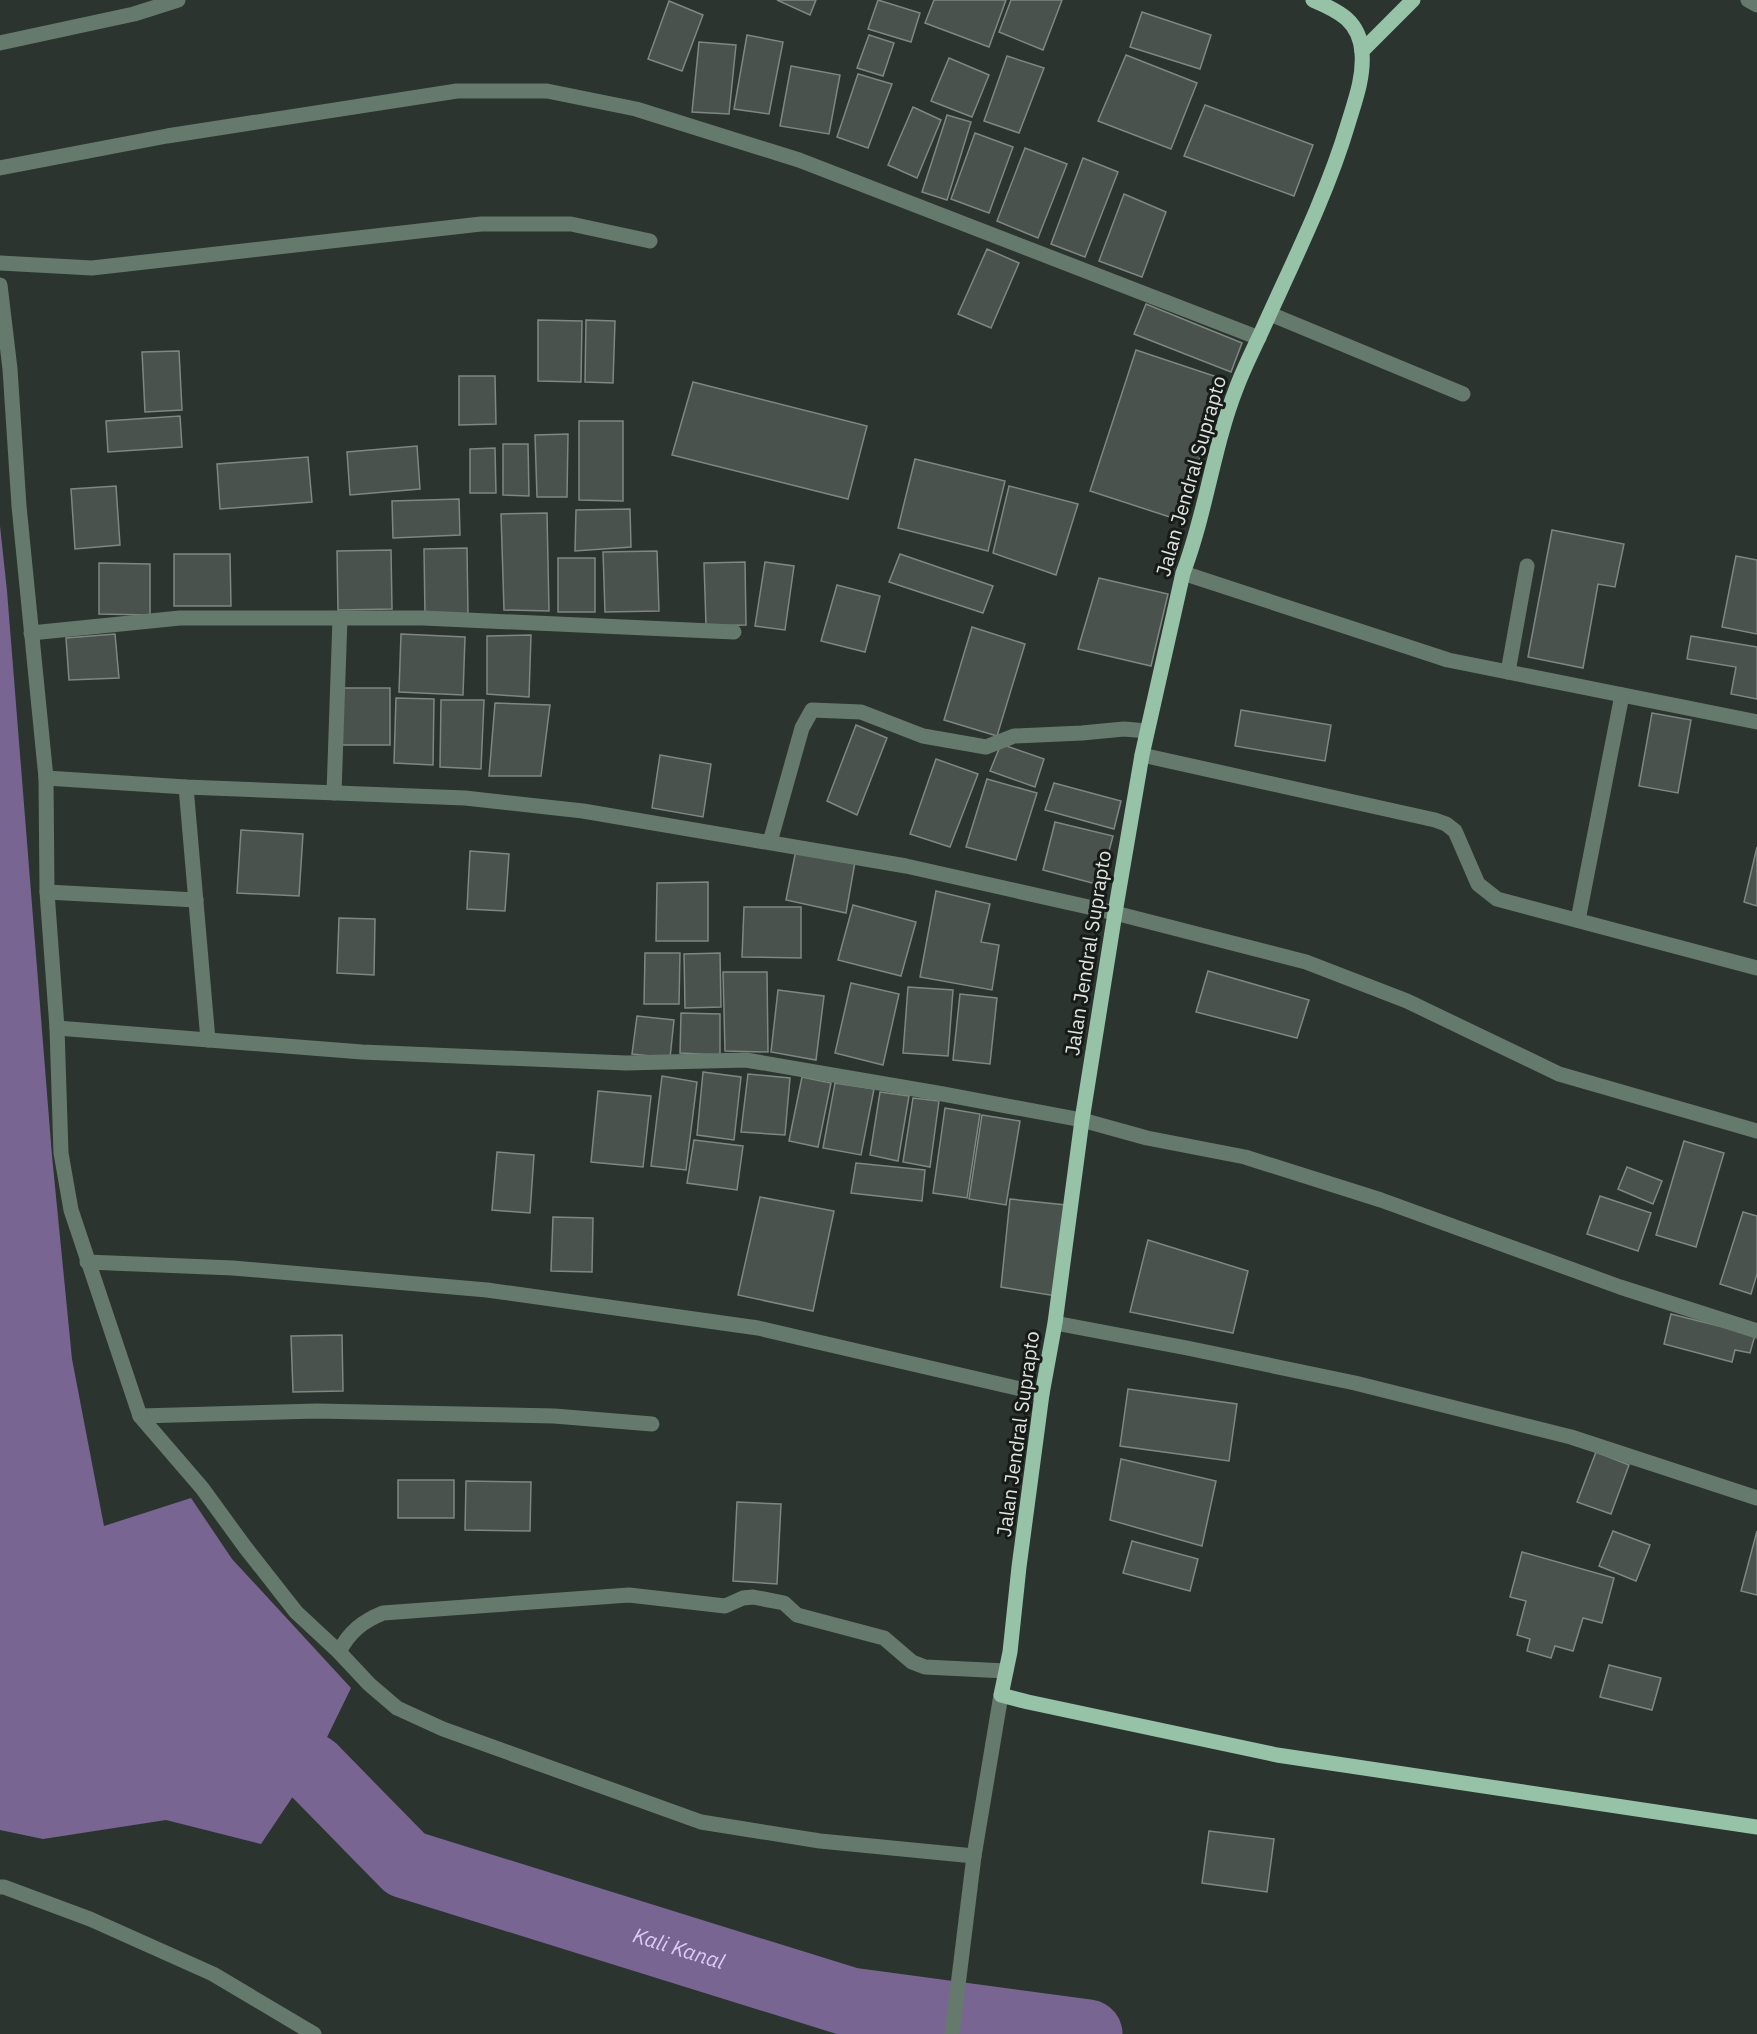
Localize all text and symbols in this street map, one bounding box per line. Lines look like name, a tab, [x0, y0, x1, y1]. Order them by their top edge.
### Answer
street label: Jalan Jendral Suprapto	[1149, 372, 1232, 579]
street label: Jalan Jendral Suprapto	[1058, 848, 1117, 1057]
street label: Jalan Jendral Suprapto	[990, 1329, 1045, 1539]
water label: Kali Kanal	[630, 1920, 729, 1975]

